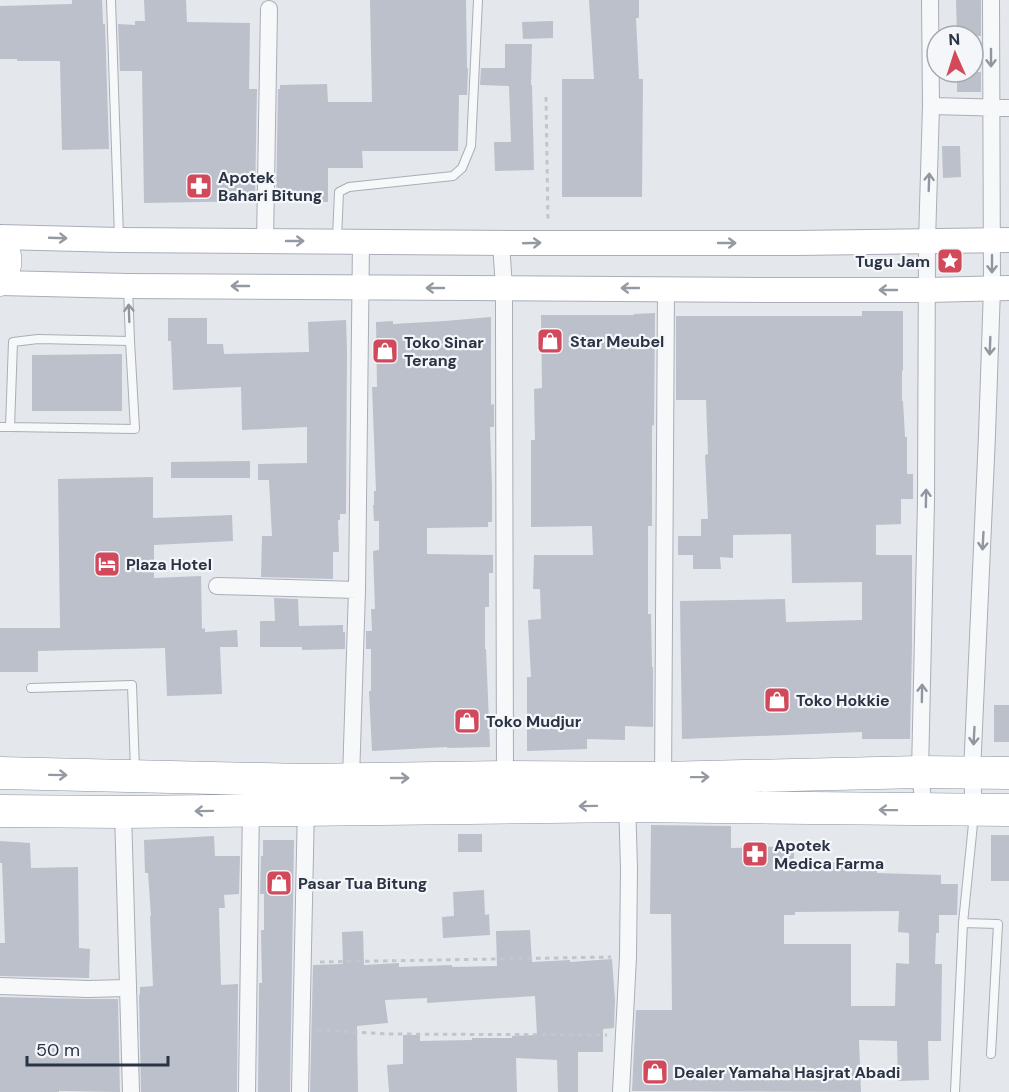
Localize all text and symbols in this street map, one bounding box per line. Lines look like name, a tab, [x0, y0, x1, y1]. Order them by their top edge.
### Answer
north arrow	[925, 24, 985, 84]
text: N	[948, 29, 961, 50]
one-way arrow	[985, 48, 997, 68]
place label: Apotek Bahari Bitung	[218, 167, 322, 206]
pharmacy icon: Apotek Bahari Bitung	[184, 171, 214, 201]
one-way arrow	[923, 173, 935, 193]
one-way arrow	[48, 233, 68, 244]
one-way arrow	[285, 236, 305, 247]
one-way arrow	[522, 237, 542, 249]
one-way arrow	[717, 237, 737, 249]
place icon: Tugu Jam	[935, 246, 965, 276]
place label: Tugu Jam	[855, 251, 930, 272]
one-way arrow	[986, 253, 998, 273]
one-way arrow	[230, 280, 250, 292]
one-way arrow	[425, 282, 445, 294]
one-way arrow	[620, 282, 640, 294]
one-way arrow	[878, 284, 898, 296]
one-way arrow	[124, 304, 135, 324]
shop icon: Star Meubel	[535, 326, 565, 356]
place label: Star Meubel	[570, 331, 664, 352]
place label: Toko Sinar Terang	[404, 332, 484, 371]
shop icon: Toko Sinar Terang	[370, 336, 400, 366]
one-way arrow	[985, 336, 996, 356]
one-way arrow	[920, 488, 932, 508]
one-way arrow	[977, 531, 988, 551]
hotel icon: Plaza Hotel	[92, 549, 122, 579]
place label: Plaza Hotel	[126, 554, 212, 575]
one-way arrow	[916, 683, 927, 703]
shop icon: Toko Hokkie	[762, 685, 792, 715]
place label: Toko Hokkie	[796, 690, 890, 711]
shop icon: Toko Mudjur	[452, 706, 482, 736]
place label: Toko Mudjur	[486, 711, 582, 732]
one-way arrow	[968, 725, 979, 745]
one-way arrow	[48, 769, 68, 781]
one-way arrow	[390, 772, 410, 784]
one-way arrow	[690, 772, 710, 783]
one-way arrow	[578, 800, 598, 812]
one-way arrow	[878, 804, 898, 816]
one-way arrow	[194, 805, 214, 817]
place label: Apotek Medica Farma	[774, 835, 884, 874]
pharmacy icon: Apotek Medica Farma	[740, 839, 770, 869]
shop icon: Pasar Tua Bitung	[264, 868, 294, 898]
place label: Pasar Tua Bitung	[298, 873, 427, 894]
scale bar	[27, 1029, 168, 1067]
text: 50 m	[36, 1038, 80, 1062]
shop icon: Dealer Yamaha Hasjrat Abadi	[640, 1057, 670, 1087]
place label: Dealer Yamaha Hasjrat Abadi	[674, 1062, 900, 1083]

